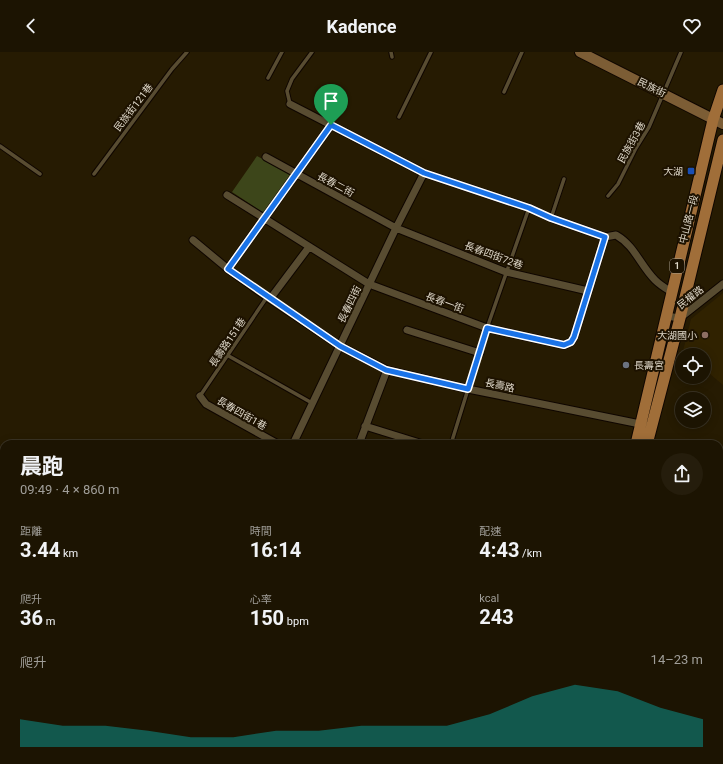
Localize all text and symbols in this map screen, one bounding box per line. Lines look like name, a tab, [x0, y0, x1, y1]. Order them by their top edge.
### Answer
icon: back	[20, 15, 42, 37]
icon: heart	[681, 15, 703, 37]
text: Kadence	[326, 16, 397, 37]
street label: 民族街	[636, 76, 668, 99]
street label: 民族街121巷	[112, 81, 155, 133]
pin	[314, 84, 348, 125]
icon: arrive	[320, 90, 342, 112]
street label: 民族街3巷	[616, 120, 647, 165]
place label: 大湖	[663, 166, 683, 177]
marker: 大湖	[686, 166, 696, 176]
street label: 長春二街	[316, 170, 356, 199]
street label: 中山路一段	[677, 194, 700, 245]
street label: 長春四街72巷	[463, 240, 524, 271]
road number: 1	[670, 259, 684, 273]
street label: 長春四街	[336, 284, 363, 325]
street label: 民權路	[675, 284, 706, 311]
street label: 長春一街	[424, 290, 466, 314]
street label: 長壽路151巷	[207, 316, 248, 369]
place label: 大湖國小	[657, 330, 697, 341]
marker: 大湖國小	[700, 330, 710, 340]
map controls	[675, 348, 711, 428]
button: locate	[675, 348, 711, 384]
marker: 長壽宮	[621, 360, 631, 370]
place label: 長壽宮	[634, 360, 664, 371]
street label: 長壽路	[484, 377, 516, 394]
button: layers	[675, 392, 711, 428]
street label: 長春四街1巷	[215, 395, 269, 432]
button: share	[661, 453, 703, 495]
text: 晨跑	[20, 454, 64, 479]
text: 09:49 · 4 × 860 m	[20, 482, 119, 497]
text: 距離	[20, 525, 42, 538]
text: 時間	[250, 525, 272, 538]
text: 配速	[479, 525, 501, 538]
text: 3.44	[20, 538, 60, 562]
text: 16:14	[250, 538, 301, 562]
text: 4:43	[479, 538, 519, 562]
text: km	[60, 547, 78, 560]
text: /km	[519, 547, 542, 560]
text: kcal	[479, 592, 499, 605]
text: 爬升	[20, 593, 42, 606]
text: 心率	[250, 593, 272, 606]
text: 243	[479, 605, 514, 629]
text: 36	[20, 606, 43, 630]
text: 150	[250, 606, 284, 630]
text: m	[43, 615, 55, 628]
text: bpm	[284, 615, 309, 628]
text: 14–23 m	[651, 652, 703, 667]
text: 爬升	[20, 655, 46, 670]

